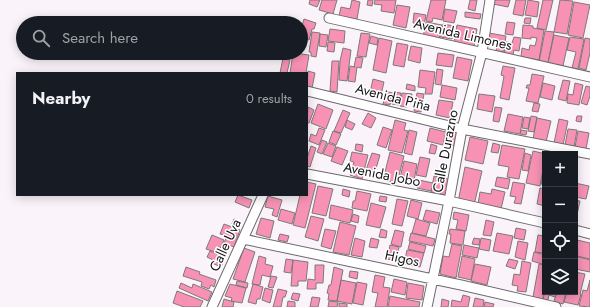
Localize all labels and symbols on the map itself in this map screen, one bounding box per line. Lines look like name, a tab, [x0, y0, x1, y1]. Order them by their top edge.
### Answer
street label: Avenida Limones	[412, 13, 514, 55]
street label: Avenida Piña	[353, 78, 433, 116]
street label: Calle Durazno	[427, 108, 463, 194]
street label: Avenida Jobo	[342, 157, 423, 191]
street label: Calle Uva	[204, 215, 246, 275]
street label: Higos	[383, 245, 422, 271]

